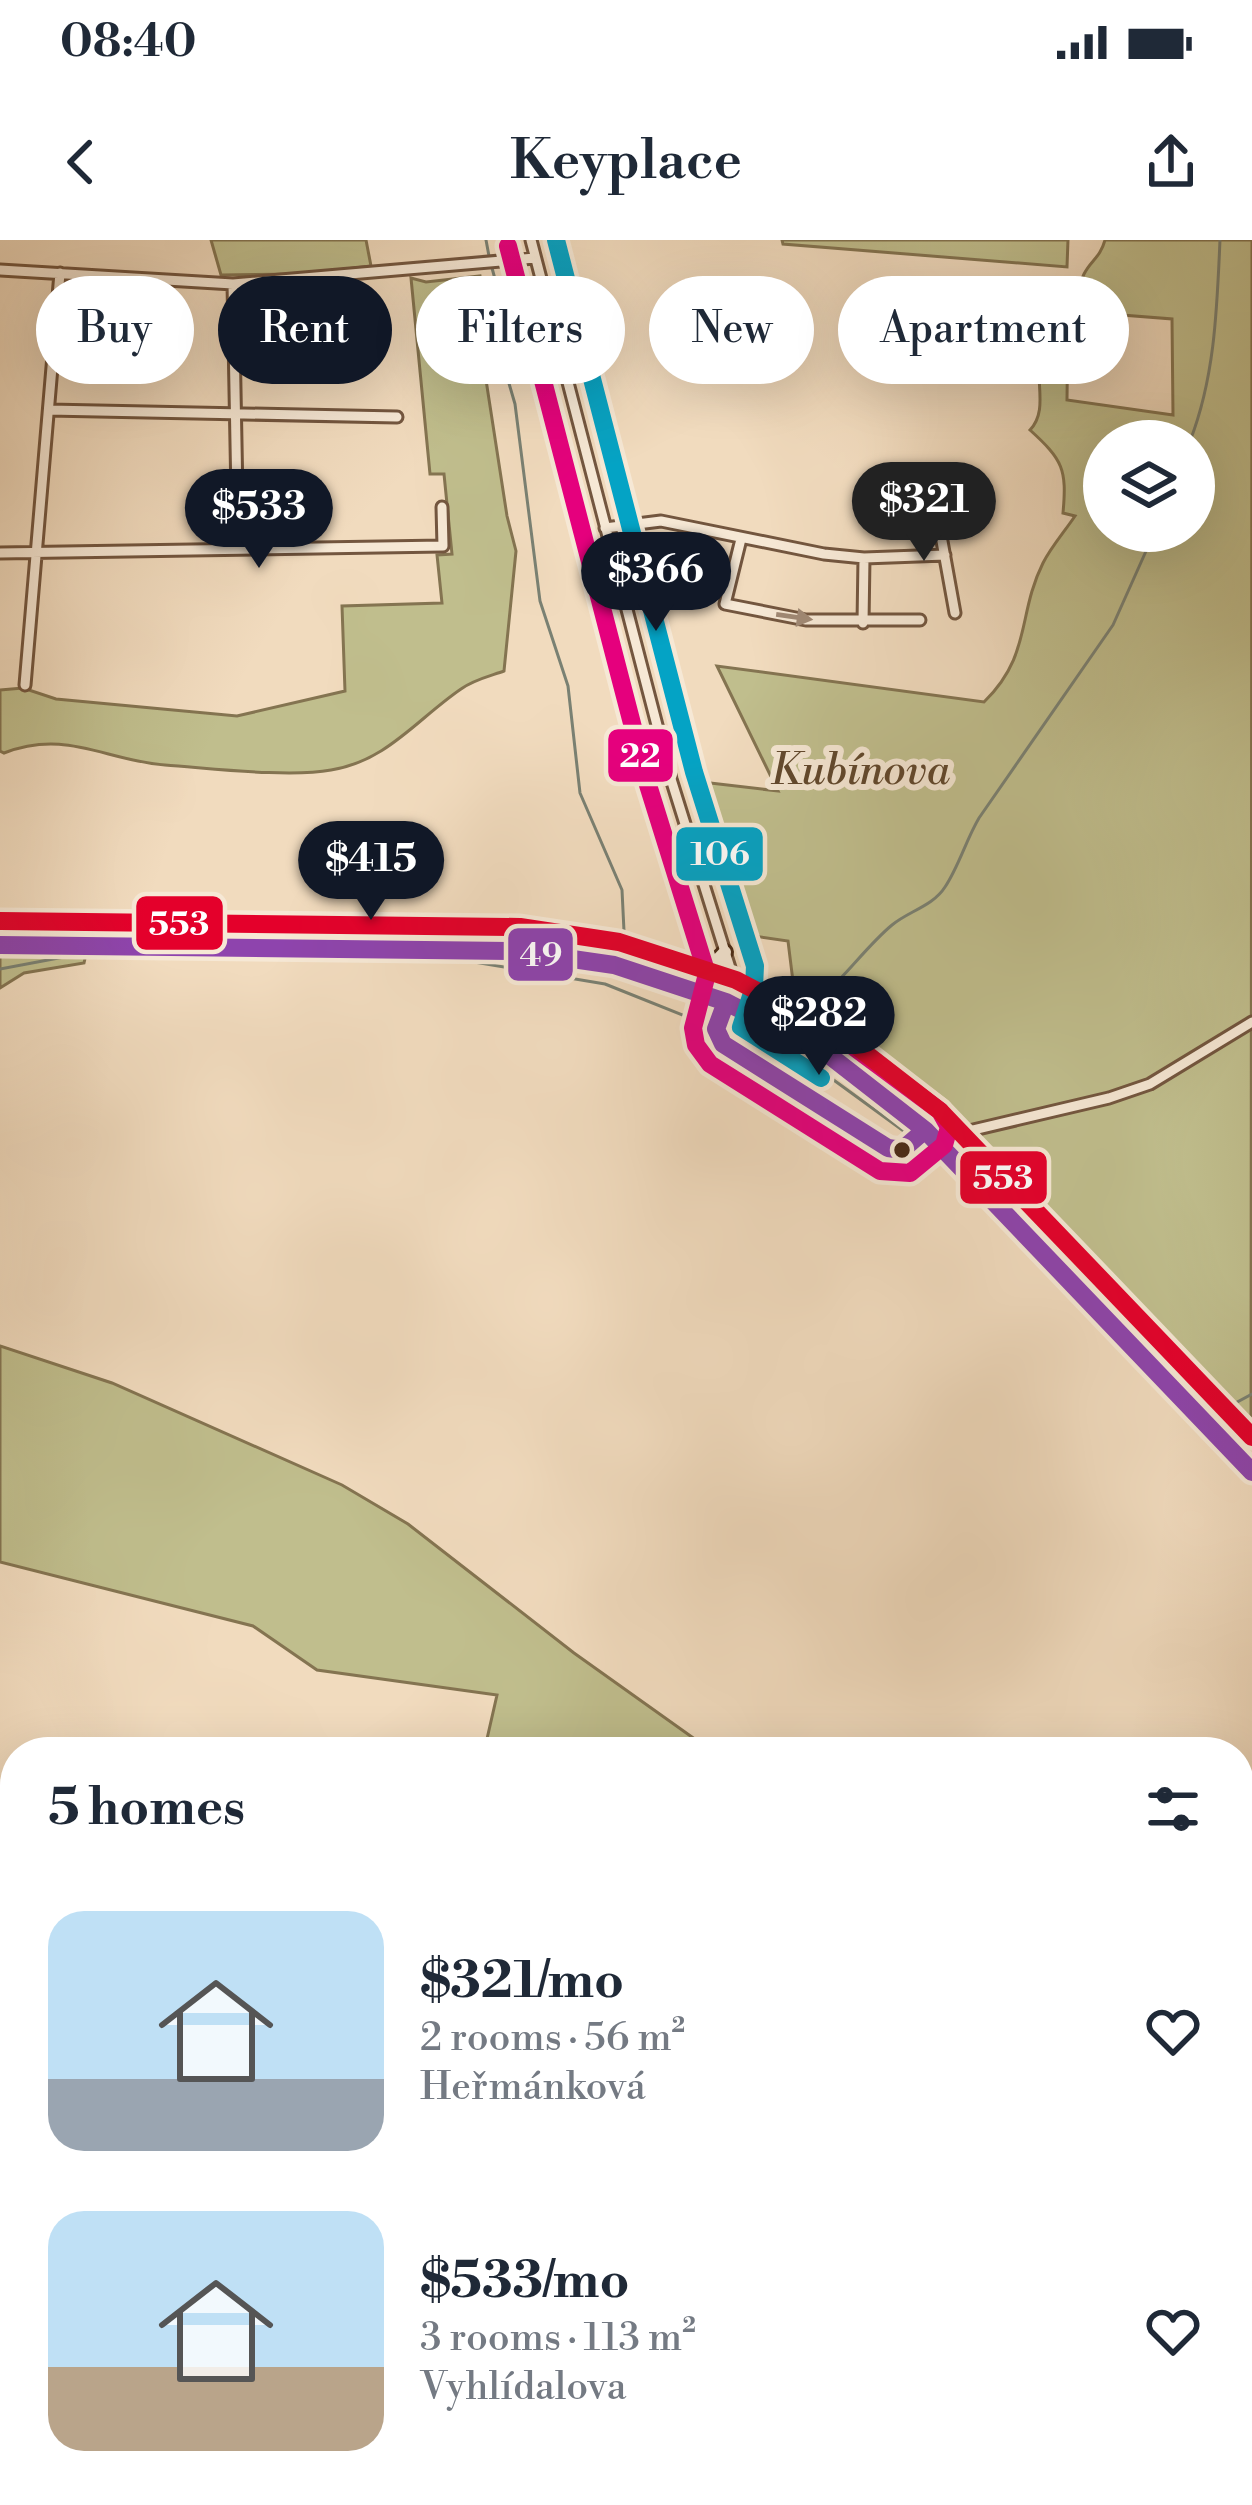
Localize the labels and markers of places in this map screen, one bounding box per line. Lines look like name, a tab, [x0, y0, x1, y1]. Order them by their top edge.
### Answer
pin: $321	[853, 462, 995, 564]
pin: $533	[188, 469, 330, 571]
pin: $366	[585, 532, 727, 634]
pin: $415	[300, 821, 442, 923]
pin: $282	[748, 976, 890, 1078]
unlabelled marker	[891, 1139, 913, 1161]

